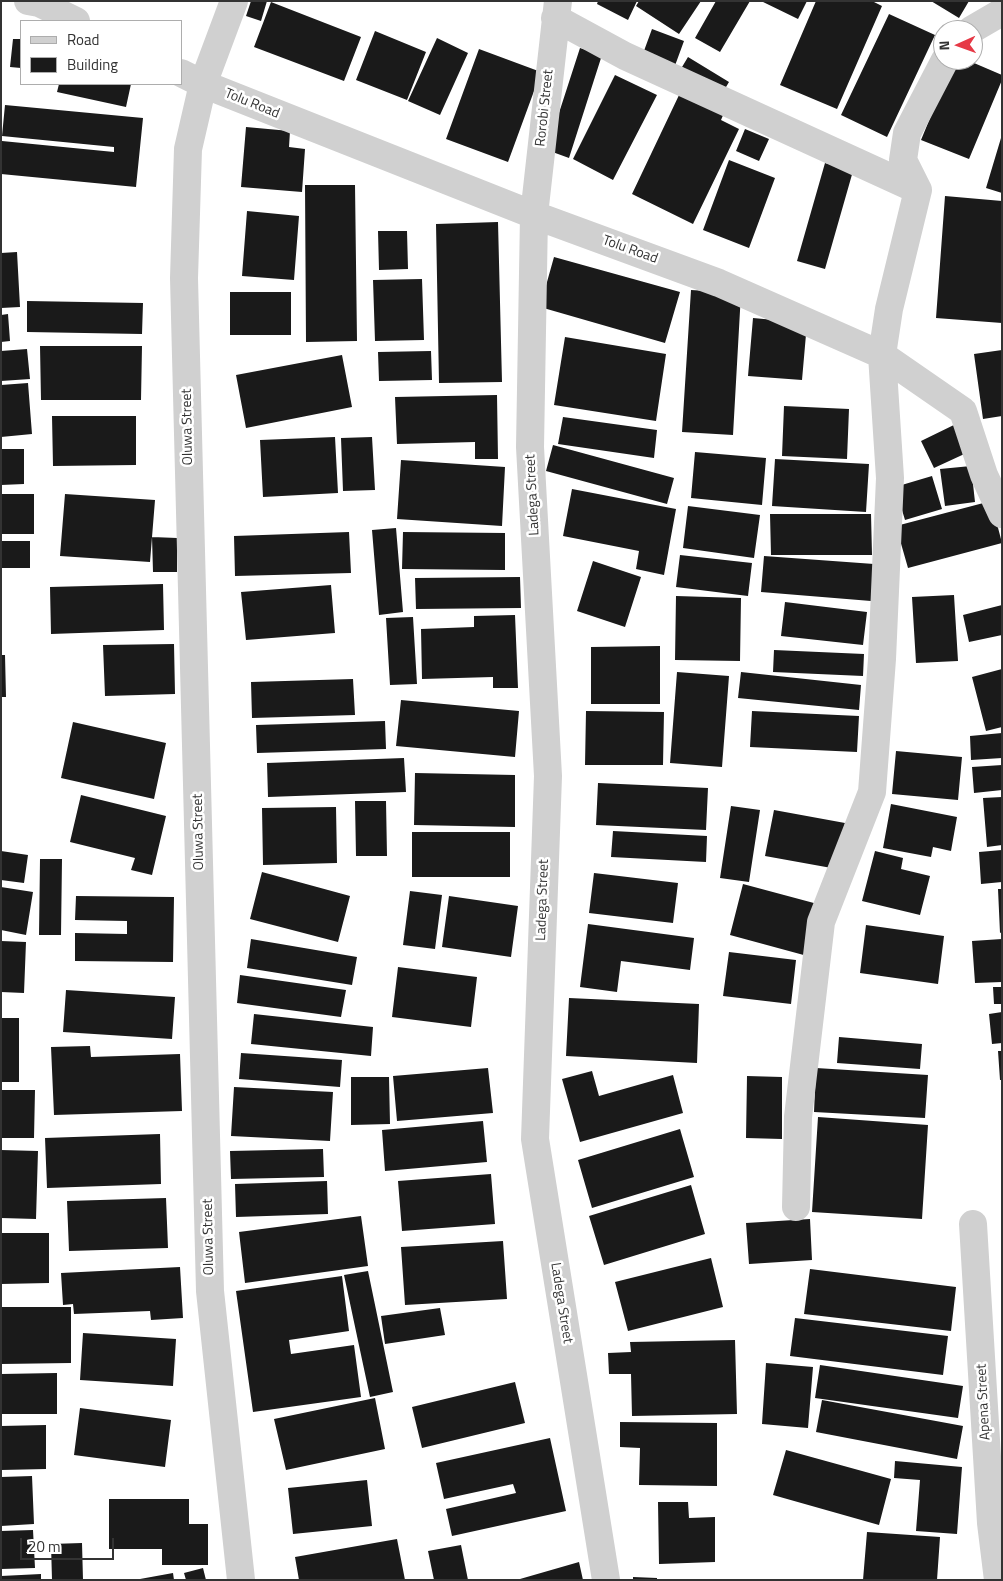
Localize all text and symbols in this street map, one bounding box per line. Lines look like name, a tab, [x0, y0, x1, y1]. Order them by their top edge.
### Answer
legend	[20, 20, 182, 85]
north arrow	[933, 20, 983, 70]
text: Road	[67, 28, 99, 51]
text: N	[933, 40, 954, 51]
text: Building	[67, 53, 118, 76]
street label: Rorobi Street	[533, 69, 557, 147]
street label: Tolu Road	[222, 85, 282, 123]
street label: Tolu Road	[600, 232, 660, 268]
street label: Oluwa Street	[179, 389, 197, 465]
street label: Ladega Street	[522, 454, 544, 536]
street label: Oluwa Street	[190, 794, 208, 870]
street label: Ladega Street	[533, 859, 553, 941]
street label: Oluwa Street	[200, 1199, 218, 1275]
street label: Ladega Street	[546, 1261, 576, 1345]
street label: Apena Street	[974, 1363, 994, 1441]
scale bar	[22, 1528, 116, 1560]
text: 20 m	[28, 1535, 61, 1558]

